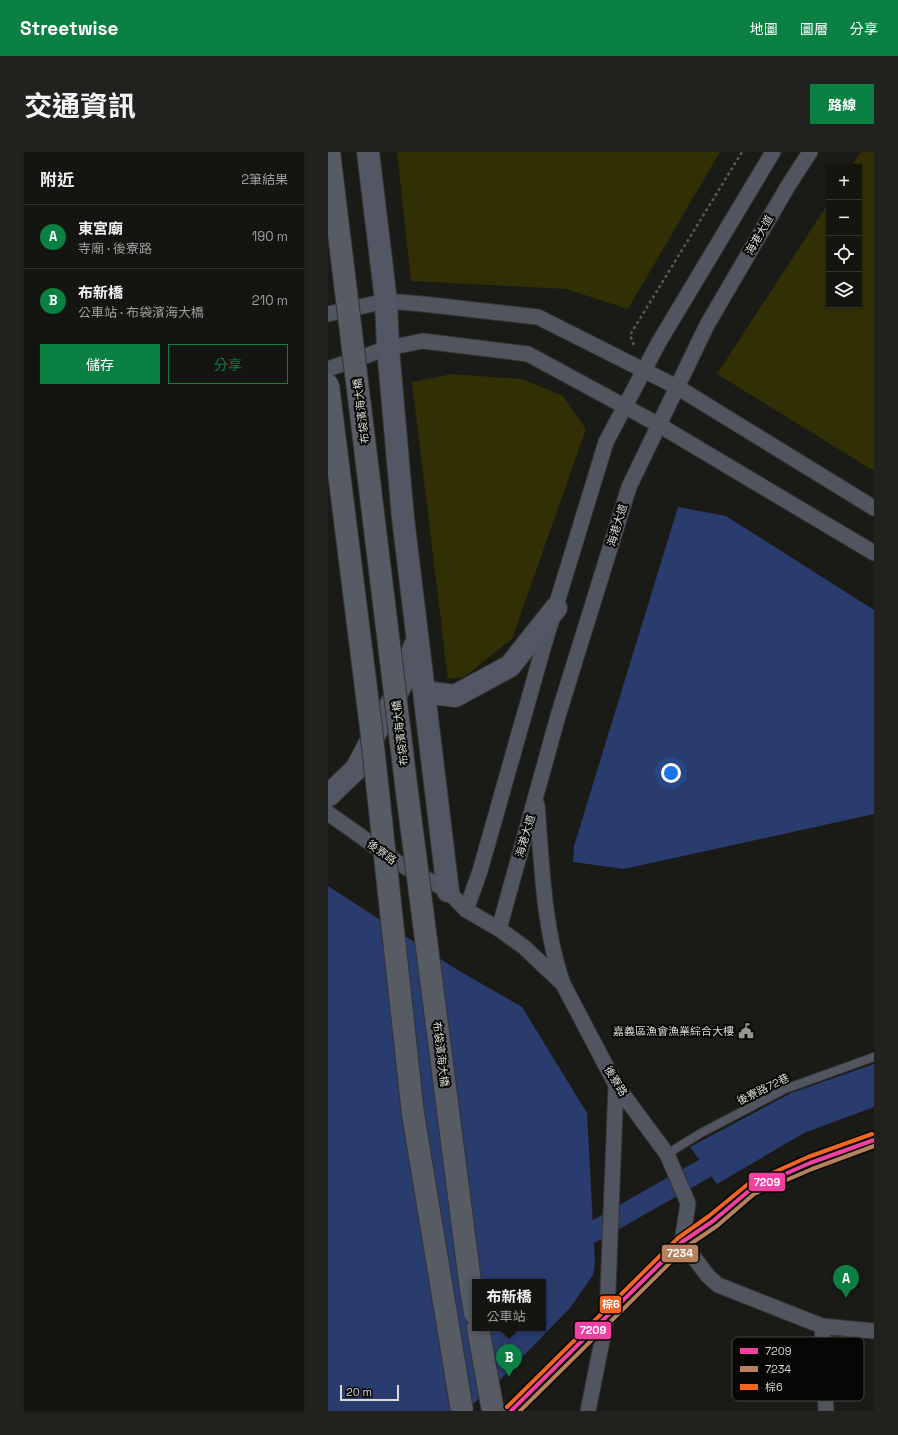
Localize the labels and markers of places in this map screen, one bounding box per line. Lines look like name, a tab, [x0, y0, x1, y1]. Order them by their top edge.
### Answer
public building icon: 嘉義區漁會漁業綜合大樓	[737, 1022, 755, 1040]
place label: 嘉義區漁會漁業綜合大樓	[613, 1024, 734, 1038]
pin: A	[833, 1265, 859, 1298]
pin: B	[496, 1344, 522, 1377]

